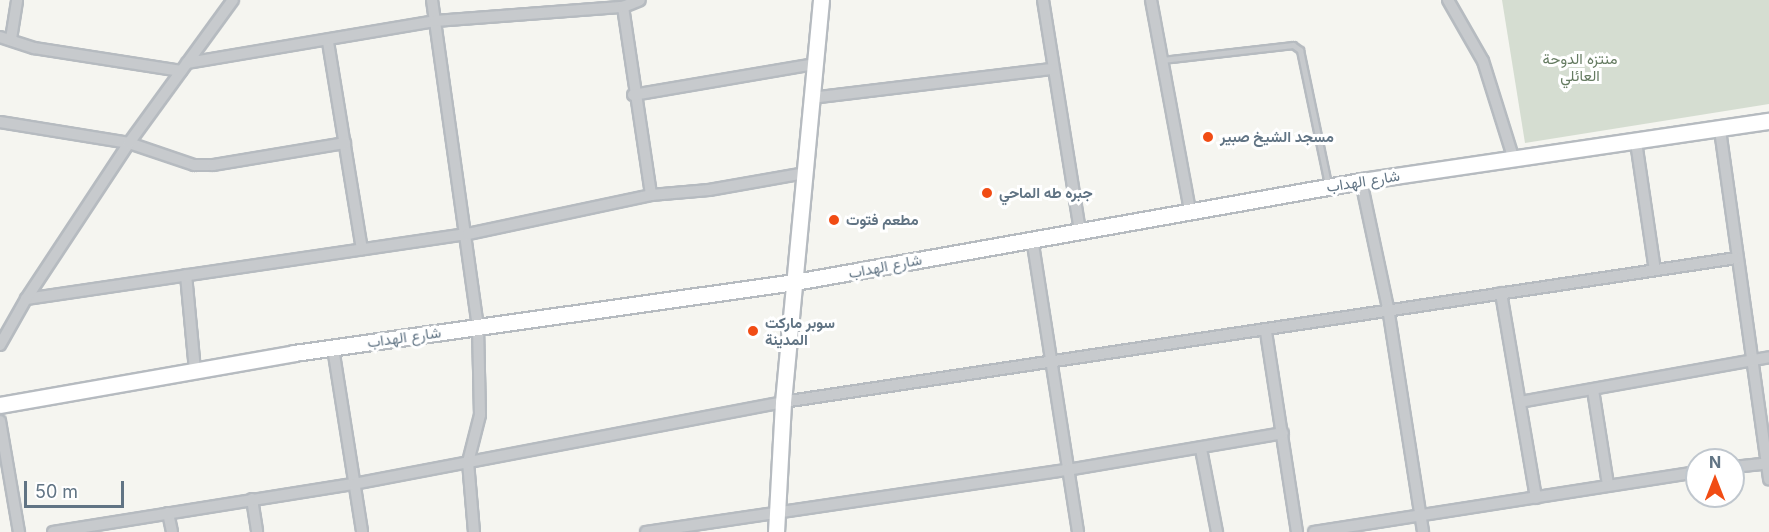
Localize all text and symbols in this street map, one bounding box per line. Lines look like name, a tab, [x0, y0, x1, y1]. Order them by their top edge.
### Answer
park label: منتزه الدوحة العائلي	[1543, 49, 1617, 84]
place label: مسجد الشيخ صبير	[1220, 128, 1334, 146]
marker: مسجد الشيخ صبير	[1201, 130, 1215, 144]
street label: شارع الهداب	[1325, 166, 1401, 196]
place label: جبره طه الماحي	[999, 184, 1093, 202]
marker: جبره طه الماحي	[980, 186, 994, 200]
place label: مطعم فتوت	[846, 211, 919, 229]
marker: مطعم فتوت	[827, 213, 841, 227]
street label: شارع الهداب	[847, 250, 923, 282]
place label: سوبر ماركت المدينة	[765, 313, 835, 348]
street label: شارع الهداب	[366, 323, 442, 351]
marker: سوبر ماركت المدينة	[746, 324, 760, 338]
north arrow	[1685, 448, 1745, 508]
text: N	[1709, 452, 1721, 472]
scale bar	[27, 469, 128, 507]
text: 50 m	[35, 481, 78, 502]

